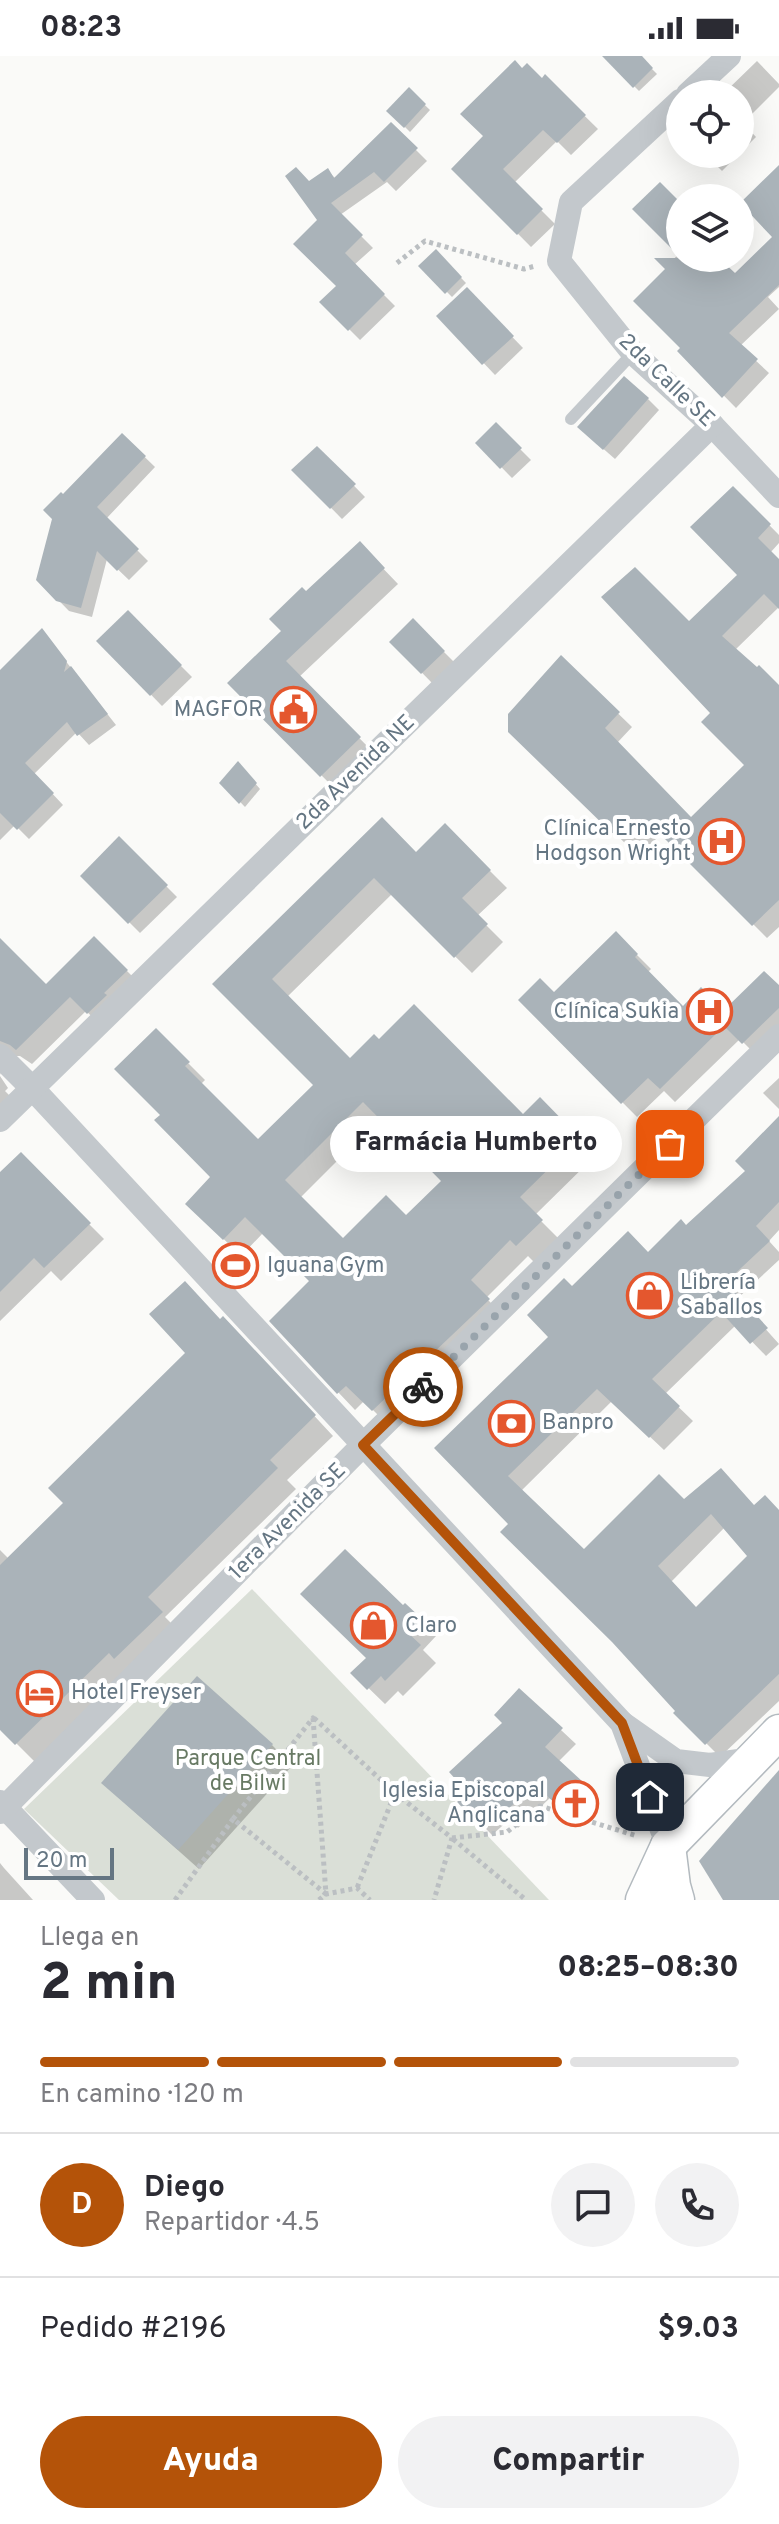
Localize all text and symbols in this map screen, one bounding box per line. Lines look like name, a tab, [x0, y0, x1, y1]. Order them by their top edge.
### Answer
text: 08:23	[40, 10, 122, 47]
map controls	[666, 80, 754, 272]
button: locate	[666, 80, 754, 168]
button: layers	[666, 184, 754, 272]
street label: 2da Calle SE	[612, 328, 720, 434]
public building icon: MAGFOR	[270, 686, 318, 734]
place label: MAGFOR	[174, 697, 263, 724]
street label: 2da Avenida NE	[291, 710, 421, 836]
place label: Clínica Ernesto Hodgson Wright	[535, 816, 691, 868]
hospital icon: Clínica Ernesto Hodgson Wright	[698, 818, 746, 866]
hospital icon: Clínica Sukia	[686, 988, 734, 1036]
place label: Clínica Sukia	[554, 999, 679, 1026]
pin	[636, 1110, 704, 1178]
callout: Farmácia Humberto	[330, 1116, 622, 1172]
icon: bag	[648, 1122, 692, 1166]
text: Farmácia Humberto	[354, 1127, 598, 1160]
sports icon: Iguana Gym	[212, 1242, 260, 1290]
place label: Iguana Gym	[267, 1253, 384, 1280]
place label: Librería Saballos	[680, 1270, 763, 1322]
shop icon: Librería Saballos	[625, 1272, 673, 1320]
courier	[383, 1347, 463, 1427]
icon: bike	[401, 1365, 445, 1409]
bank icon: Banpro	[487, 1399, 535, 1447]
place label: Banpro	[542, 1410, 614, 1437]
street label: 1era Avenida SE	[224, 1458, 352, 1586]
shop icon: Claro	[350, 1602, 398, 1650]
place label: Claro	[405, 1613, 457, 1640]
hotel icon: Hotel Freyser	[16, 1669, 64, 1717]
place label: Hotel Freyser	[71, 1680, 202, 1707]
park label: Parque Central de Bilwi	[175, 1746, 321, 1798]
pin	[616, 1763, 684, 1831]
icon: home	[628, 1775, 672, 1819]
place label: Iglesia Episcopal Anglicana	[382, 1778, 545, 1830]
church icon: Iglesia Episcopal Anglicana	[552, 1780, 600, 1828]
scale bar	[24, 1844, 114, 1880]
text: 20 m	[36, 1848, 87, 1875]
text: Llega en	[40, 1922, 139, 1955]
text: 08:25–08:30	[557, 1950, 739, 1987]
text: 2 min	[40, 1952, 178, 2018]
text: En camino · 120 m	[40, 2079, 244, 2112]
button: chat	[551, 2163, 635, 2247]
button: phone	[655, 2163, 739, 2247]
text: Diego	[144, 2170, 225, 2207]
text: D	[71, 2187, 93, 2224]
text: Repartidor · 4.5	[144, 2207, 320, 2240]
text: Pedido #2196	[40, 2311, 227, 2348]
text: $9.03	[657, 2311, 739, 2348]
button: Ayuda	[40, 2416, 382, 2508]
button: Compartir	[398, 2416, 739, 2508]

